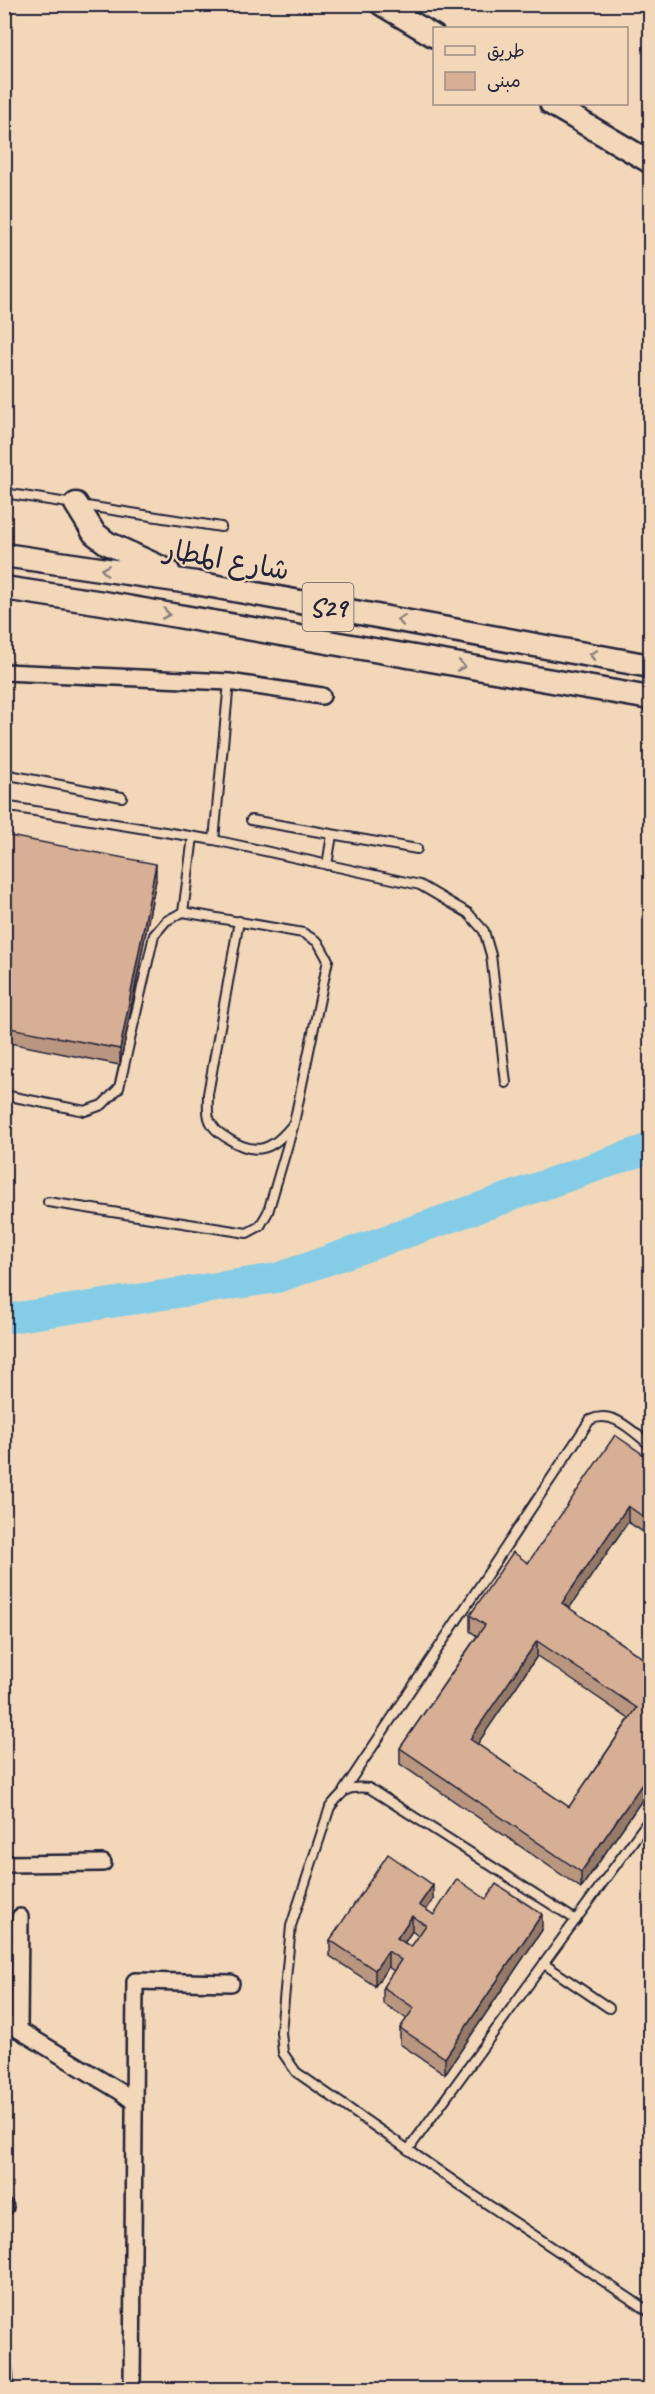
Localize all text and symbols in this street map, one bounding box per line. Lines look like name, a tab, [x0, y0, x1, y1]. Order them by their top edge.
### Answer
legend	[433, 27, 628, 105]
text: طريق	[487, 40, 525, 62]
text: مبنى	[487, 70, 521, 92]
street label: شارع المطار	[159, 531, 292, 590]
one-way arrow	[101, 564, 110, 576]
road number: S29	[302, 583, 354, 631]
one-way arrow	[161, 607, 171, 620]
one-way arrow	[397, 614, 407, 627]
one-way arrow	[588, 649, 598, 662]
one-way arrow	[456, 659, 466, 672]

